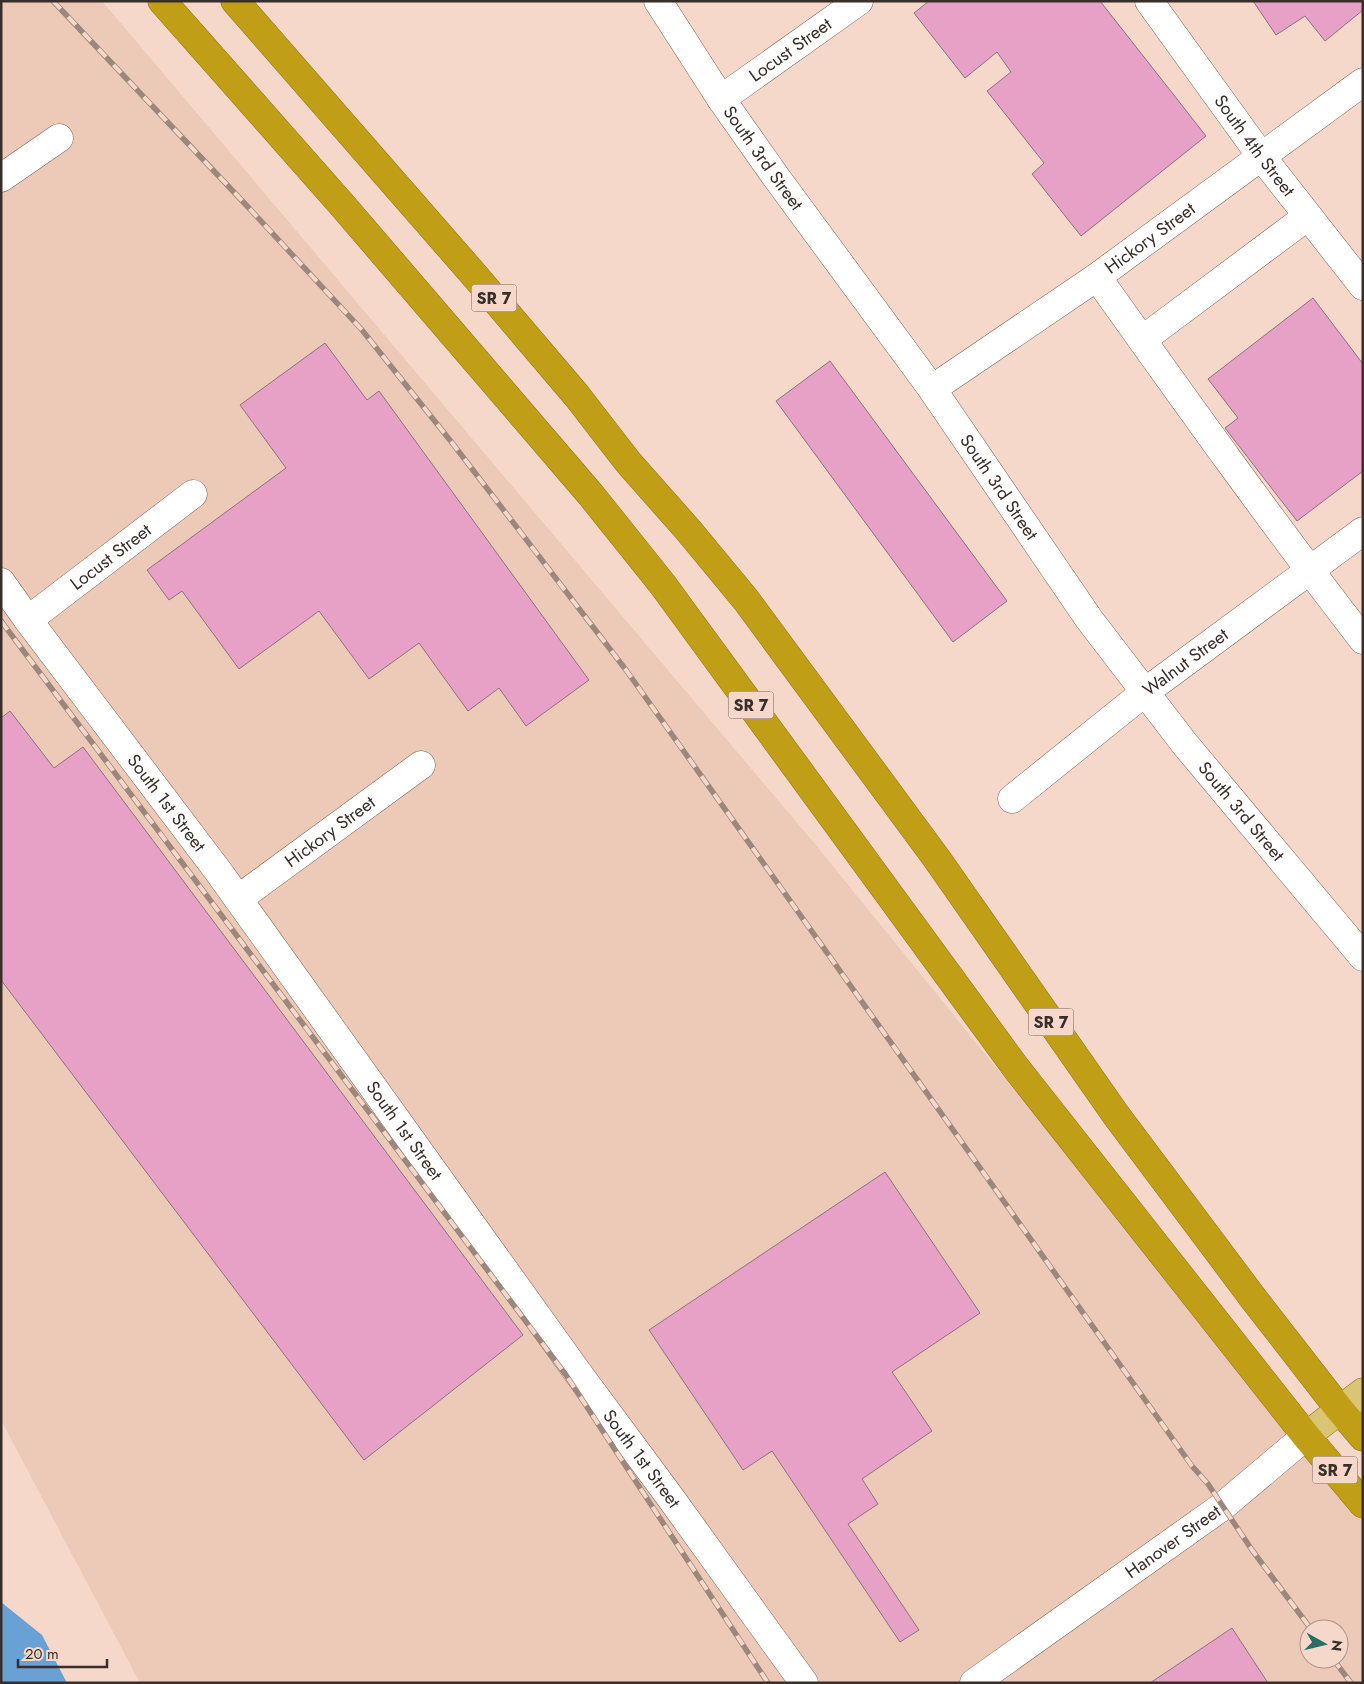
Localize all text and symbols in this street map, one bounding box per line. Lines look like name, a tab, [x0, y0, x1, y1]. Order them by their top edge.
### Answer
street label: Locust Street	[744, 11, 838, 88]
street label: South 4th Street	[1208, 89, 1301, 203]
street label: South 3rd Street	[717, 100, 810, 216]
street label: Hickory Street	[1099, 196, 1201, 280]
road number: SR 7	[472, 284, 516, 312]
street label: South 3rd Street	[954, 429, 1045, 546]
street label: Locust Street	[65, 517, 157, 596]
street label: Walnut Street	[1137, 621, 1234, 702]
road number: SR 7	[728, 692, 774, 718]
street label: South 1st Street	[121, 749, 212, 858]
street label: South 3rd Street	[1192, 756, 1291, 867]
street label: Hickory Street	[279, 789, 381, 874]
road number: SR 7	[1028, 1009, 1074, 1036]
street label: South 1st Street	[360, 1076, 449, 1186]
street label: South 1st Street	[597, 1404, 687, 1514]
road number: SR 7	[1312, 1456, 1358, 1484]
street label: Hanover Street	[1120, 1498, 1227, 1585]
north arrow	[1299, 1619, 1349, 1669]
scale bar	[18, 1636, 106, 1668]
text: N	[1326, 1639, 1348, 1653]
text: 20 m	[25, 1643, 59, 1665]

